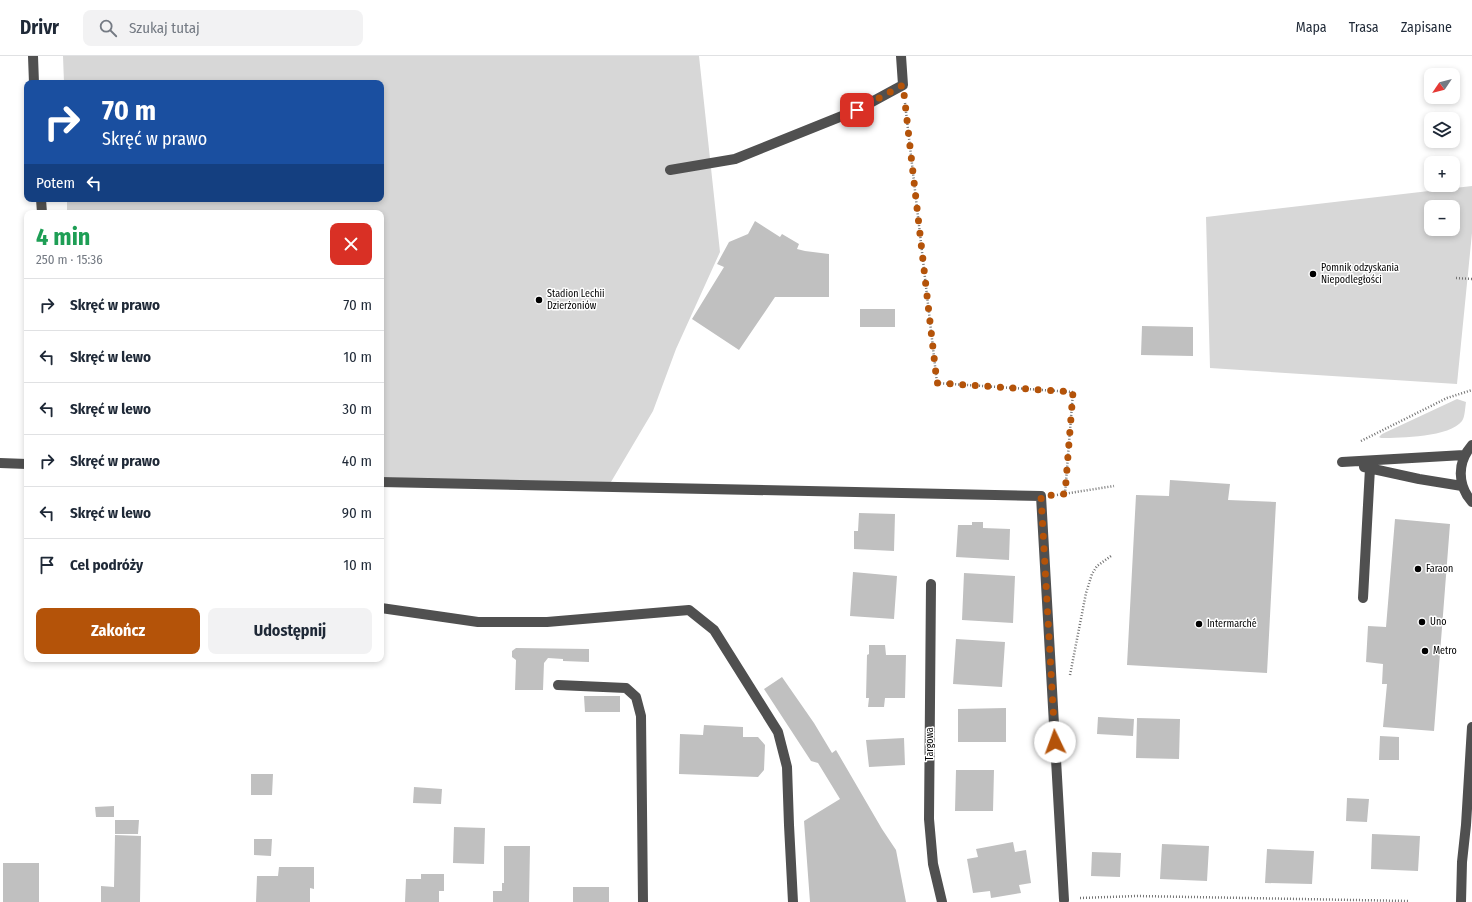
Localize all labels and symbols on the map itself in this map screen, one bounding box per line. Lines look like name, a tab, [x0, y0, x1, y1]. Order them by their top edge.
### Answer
north arrow	[1424, 68, 1460, 104]
pin	[840, 93, 874, 127]
place label: Pomnik odzyskania Niepodległości	[1321, 262, 1399, 286]
marker: Pomnik odzyskania Niepodległości	[1308, 269, 1318, 279]
place label: Stadion Lechii Dzierżoniów	[547, 288, 605, 312]
marker: Stadion Lechii Dzierżoniów	[534, 295, 544, 305]
place label: Faraon	[1426, 563, 1453, 575]
marker: Faraon	[1413, 564, 1423, 574]
place label: Uno	[1430, 616, 1446, 628]
marker: Uno	[1417, 617, 1427, 627]
place label: Intermarché	[1207, 618, 1257, 630]
marker: Intermarché	[1194, 619, 1204, 629]
place label: Metro	[1433, 645, 1457, 657]
marker: Metro	[1420, 646, 1430, 656]
position arrow	[1034, 721, 1076, 763]
street label: Targowa	[924, 727, 936, 761]

